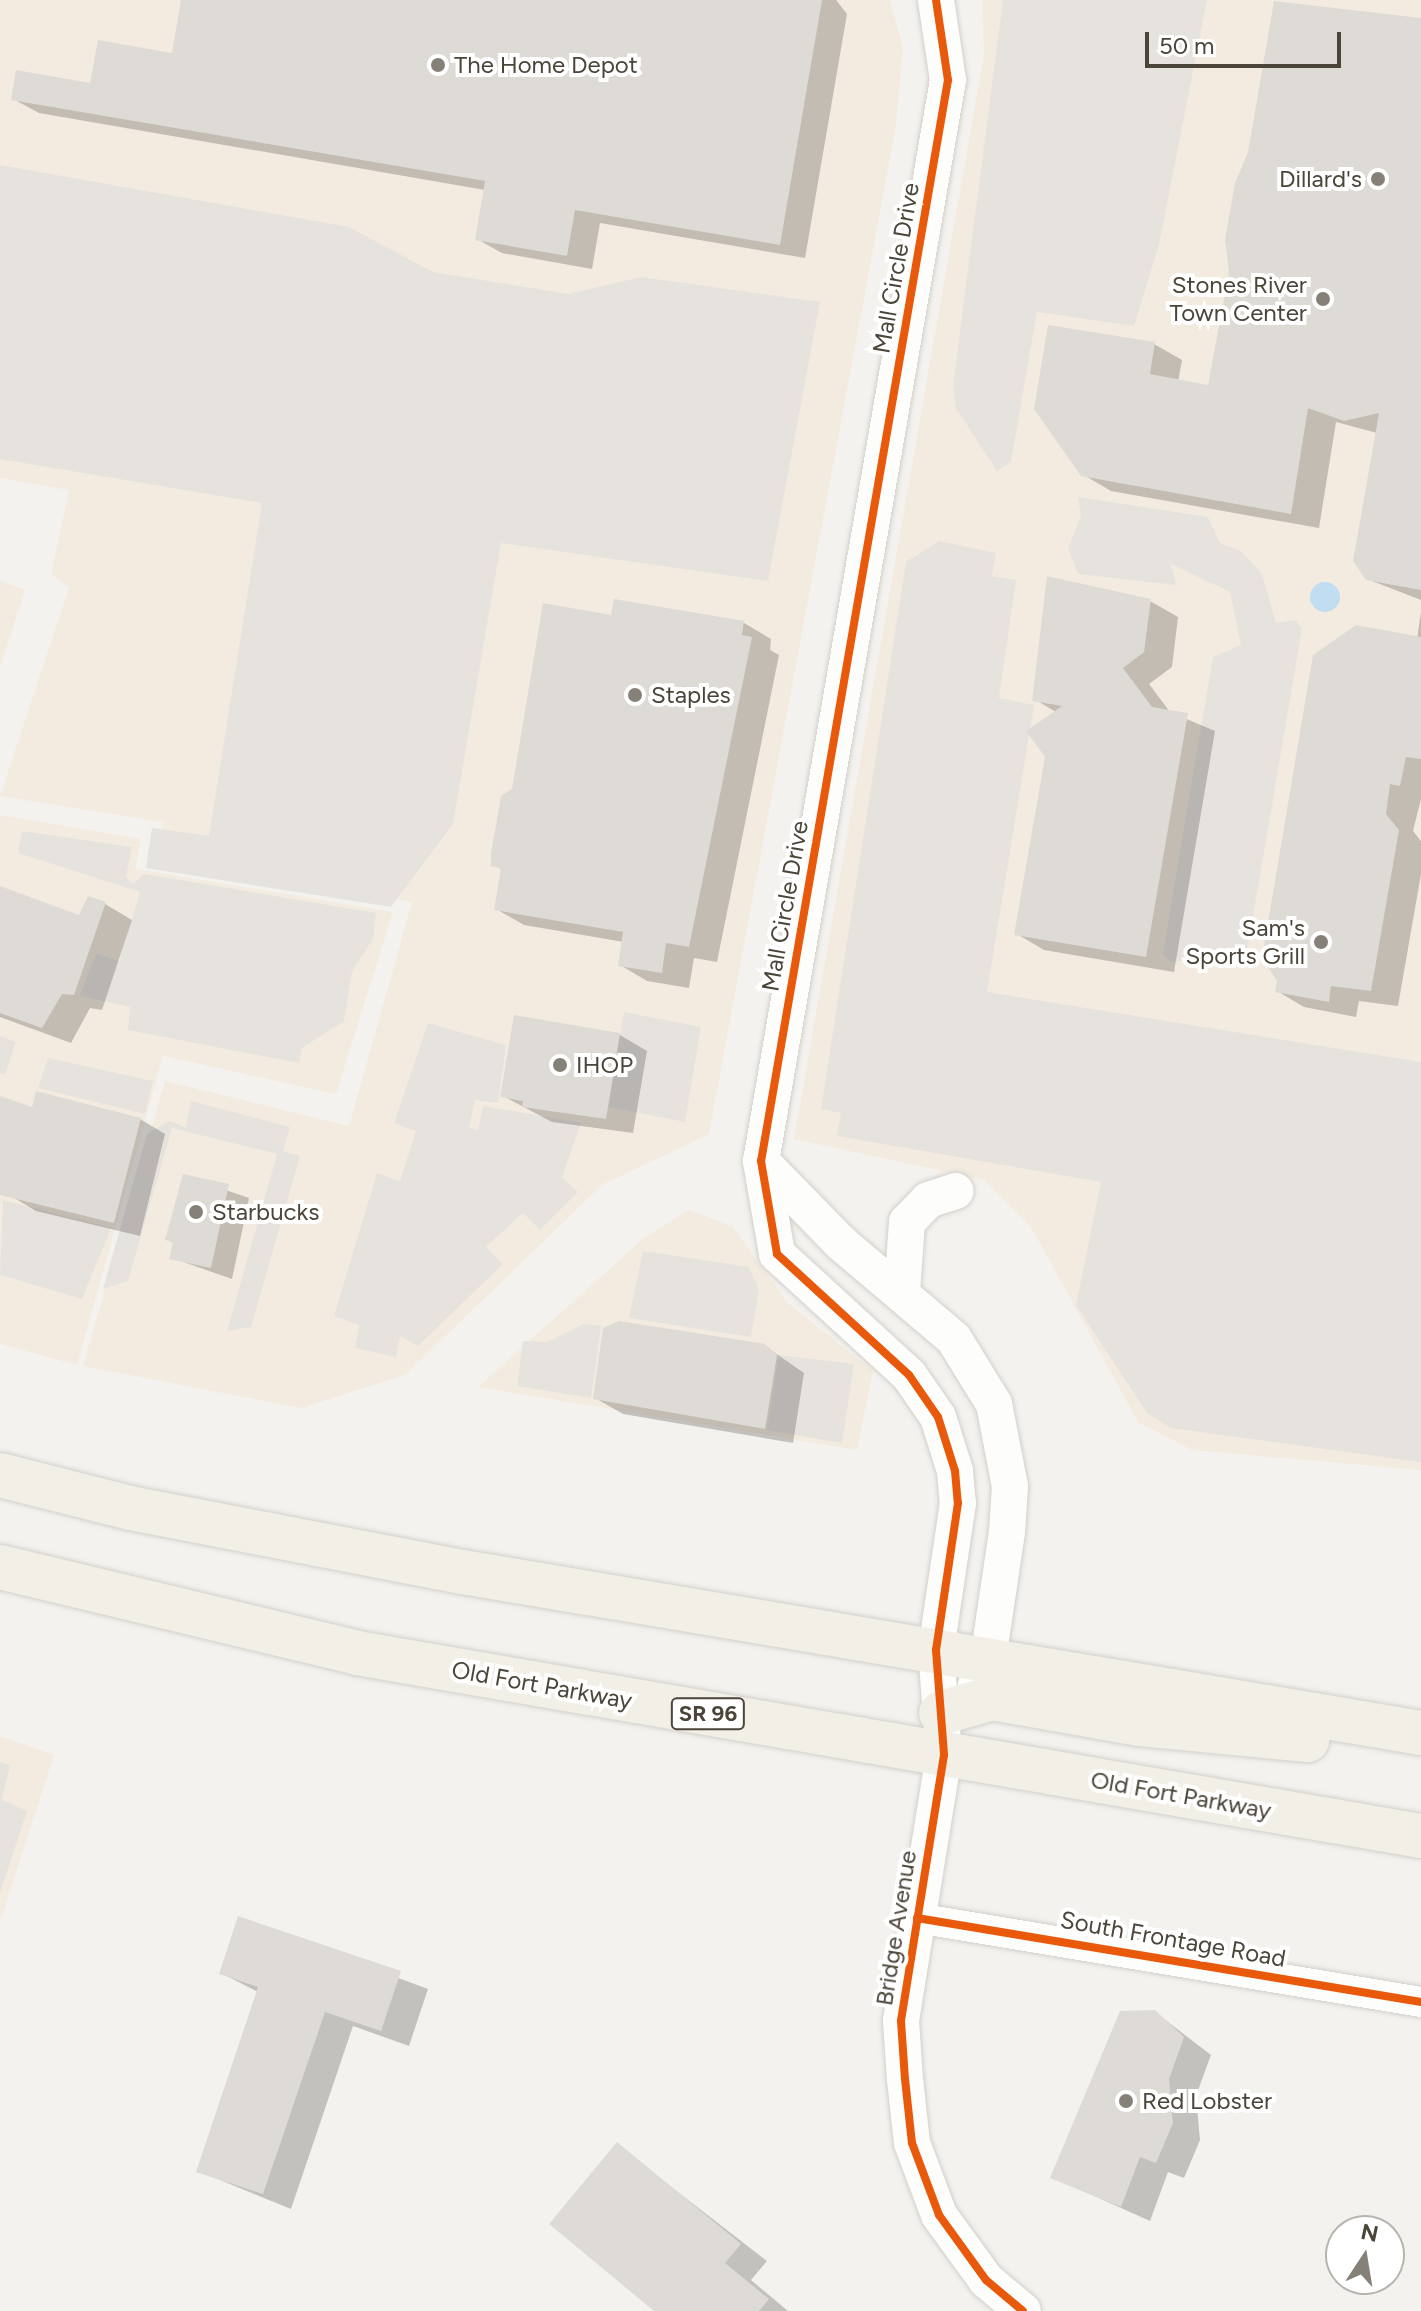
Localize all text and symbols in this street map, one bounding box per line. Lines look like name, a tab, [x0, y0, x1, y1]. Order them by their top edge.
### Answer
scale bar	[1149, 16, 1345, 66]
text: 50 m	[1159, 31, 1215, 60]
place label: The Home Depot	[454, 51, 638, 79]
marker: The Home Depot	[429, 56, 447, 74]
place label: Dillard's	[1279, 165, 1362, 193]
marker: Dillard's	[1369, 170, 1387, 188]
street label: Mall Circle Drive	[867, 180, 925, 356]
place label: Stones River Town Center	[1169, 271, 1307, 327]
marker: Stones River Town Center	[1314, 290, 1332, 308]
place label: Staples	[651, 681, 731, 709]
marker: Staples	[626, 686, 644, 704]
street label: Mall Circle Drive	[756, 818, 814, 994]
place label: Sam's Sports Grill	[1185, 914, 1305, 970]
marker: Sam's Sports Grill	[1312, 933, 1330, 951]
place label: IHOP	[576, 1051, 633, 1079]
marker: IHOP	[551, 1056, 569, 1074]
place label: Starbucks	[212, 1198, 319, 1226]
marker: Starbucks	[187, 1203, 205, 1221]
street label: Old Fort Parkway	[450, 1655, 634, 1715]
road number: SR 96	[670, 1696, 746, 1732]
street label: Old Fort Parkway	[1089, 1765, 1273, 1825]
street label: Bridge Avenue	[870, 1848, 922, 2008]
street label: South Frontage Road	[1058, 1905, 1288, 1973]
place label: Red Lobster	[1142, 2087, 1272, 2115]
marker: Red Lobster	[1117, 2092, 1135, 2110]
north arrow	[1325, 2215, 1405, 2295]
text: N	[1359, 2218, 1381, 2248]

